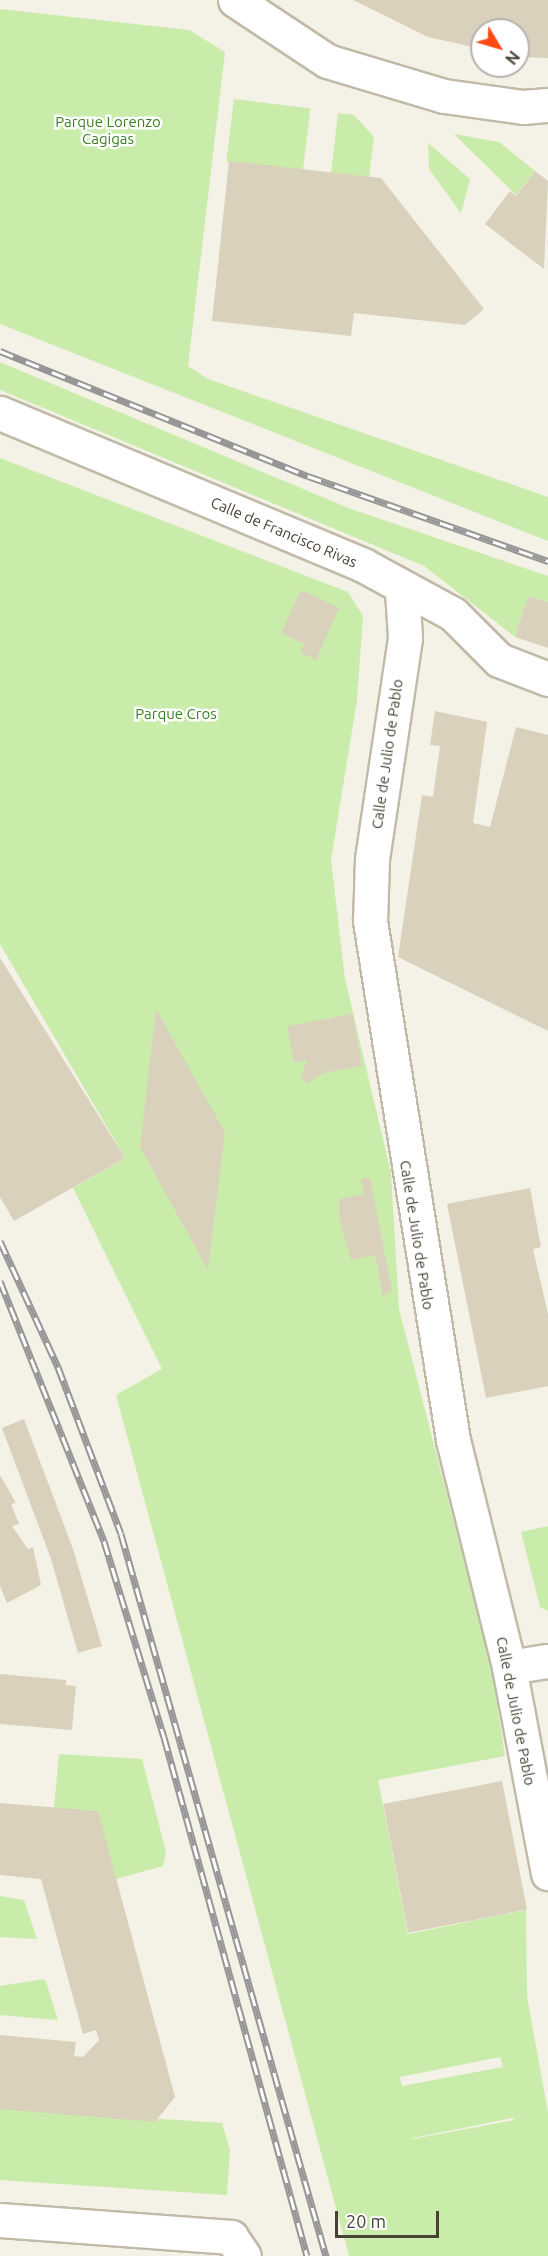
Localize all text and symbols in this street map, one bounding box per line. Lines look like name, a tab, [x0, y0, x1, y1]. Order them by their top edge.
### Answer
north arrow	[470, 18, 530, 78]
text: N	[502, 48, 523, 68]
park label: Parque Lorenzo Cagigas	[55, 112, 161, 147]
street label: Calle de Francisco Rivas	[208, 493, 360, 571]
street label: Calle de Julio de Pablo	[368, 678, 406, 830]
park label: Parque Cros	[135, 705, 217, 723]
street label: Calle de Julio de Pablo	[396, 1159, 438, 1311]
street label: Calle de Julio de Pablo	[493, 1635, 539, 1787]
scale bar	[338, 2199, 442, 2237]
text: 20 m	[346, 2211, 386, 2231]

